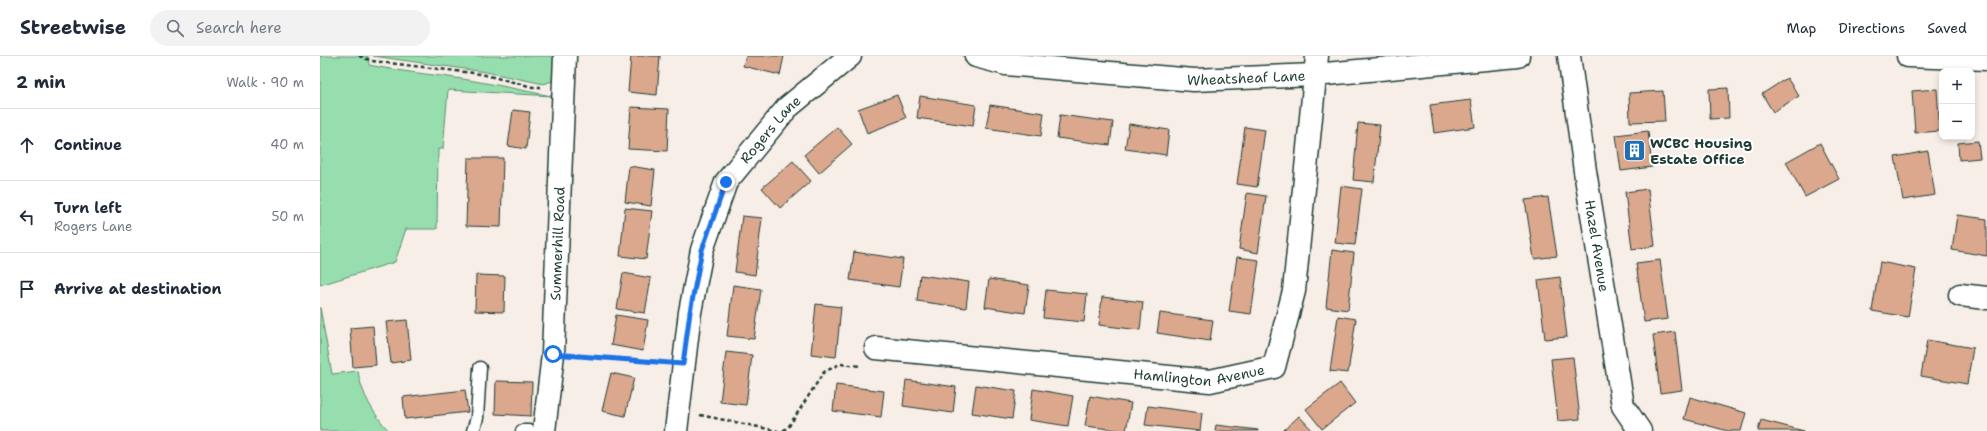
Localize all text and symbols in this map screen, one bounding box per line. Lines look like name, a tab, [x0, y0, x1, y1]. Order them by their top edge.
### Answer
search box	[150, 10, 430, 46]
text: Streetwise	[20, 15, 126, 40]
icon: search	[164, 17, 186, 39]
text: Search here	[196, 18, 282, 38]
text: Map	[1787, 19, 1817, 37]
text: Directions	[1839, 19, 1905, 37]
text: Saved	[1927, 19, 1967, 37]
street label: Wheatsheaf Lane	[1186, 66, 1306, 89]
map controls	[1939, 68, 1975, 140]
button: +	[1939, 68, 1975, 104]
text: 2 min	[16, 71, 66, 93]
text: Walk · 90 m	[226, 74, 304, 91]
street label: Rogers Lane	[736, 91, 805, 167]
button: −	[1939, 104, 1975, 140]
icon: ahead	[16, 134, 38, 156]
place label: WCBC Housing Estate Office	[1650, 134, 1752, 168]
text: Continue	[54, 135, 122, 155]
text: 40 m	[270, 136, 304, 153]
building icon: WCBC Housing Estate Office	[1621, 138, 1647, 164]
route end	[717, 173, 735, 191]
street label: Summerhill Road	[546, 186, 569, 301]
text: Turn left	[54, 198, 122, 218]
street label: Hazel Avenue	[1581, 199, 1613, 293]
icon: left	[16, 206, 38, 228]
text: 50 m	[271, 208, 304, 225]
text: Rogers Lane	[54, 218, 132, 235]
icon: arrive	[16, 278, 38, 300]
text: Arrive at destination	[54, 279, 222, 299]
route start	[544, 345, 562, 363]
street label: Hamlington Avenue	[1133, 360, 1266, 390]

